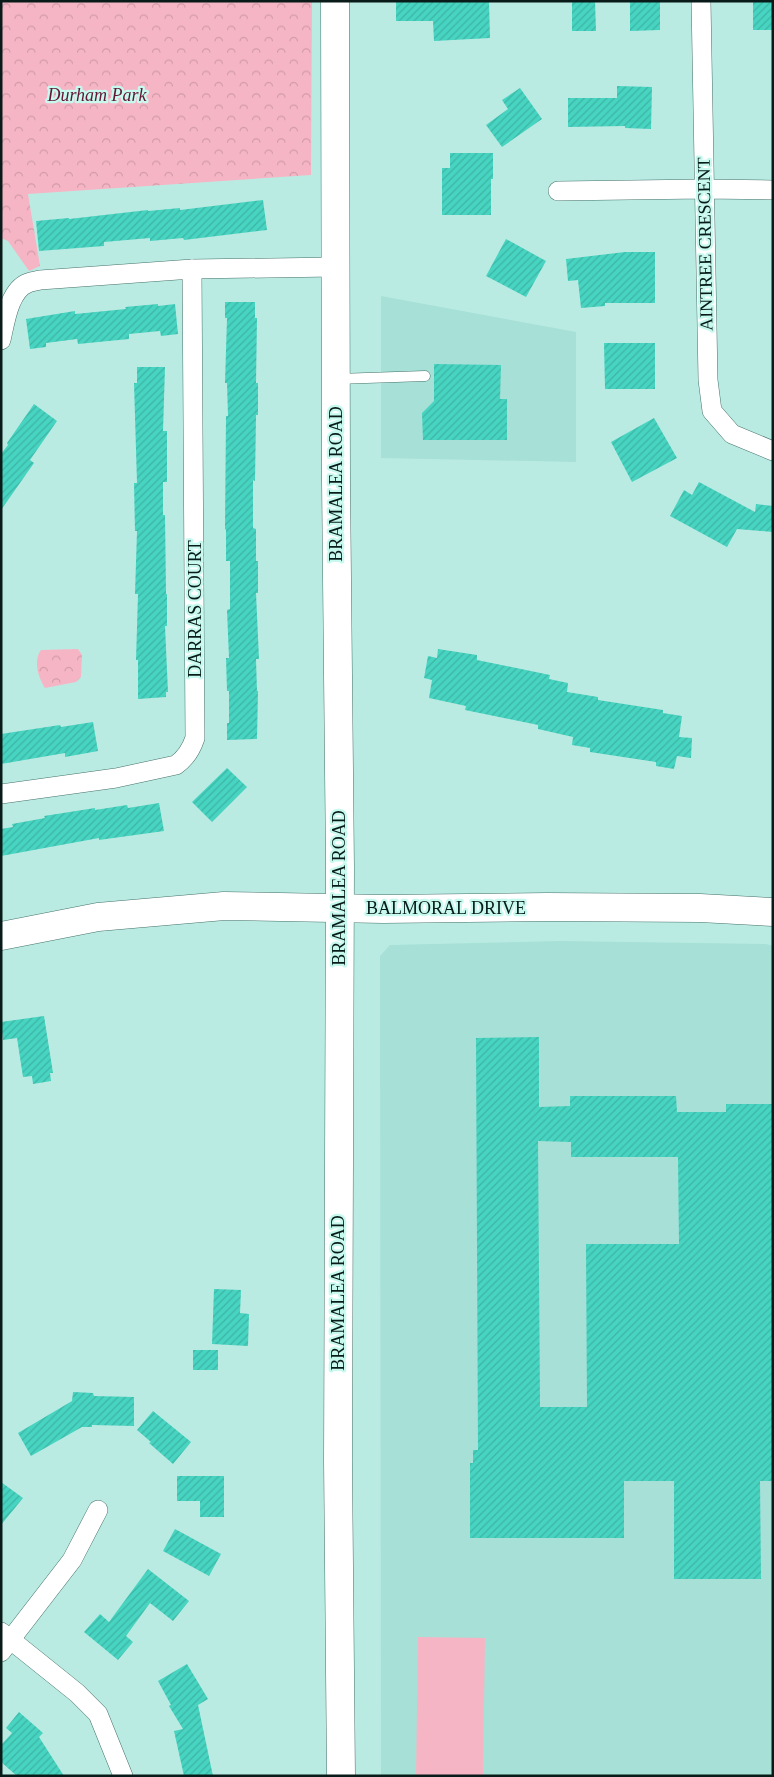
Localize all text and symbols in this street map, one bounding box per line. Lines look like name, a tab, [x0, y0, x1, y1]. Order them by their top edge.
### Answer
park label: Durham Park	[46, 85, 148, 105]
street label: AINTREE CRESCENT	[693, 157, 717, 331]
street label: BRAMALEA ROAD	[326, 406, 346, 562]
street label: DARRAS COURT	[185, 540, 205, 678]
street label: BRAMALEA ROAD	[329, 810, 349, 966]
street label: BALMORAL DRIVE	[366, 898, 526, 918]
street label: BRAMALEA ROAD	[328, 1215, 348, 1371]

